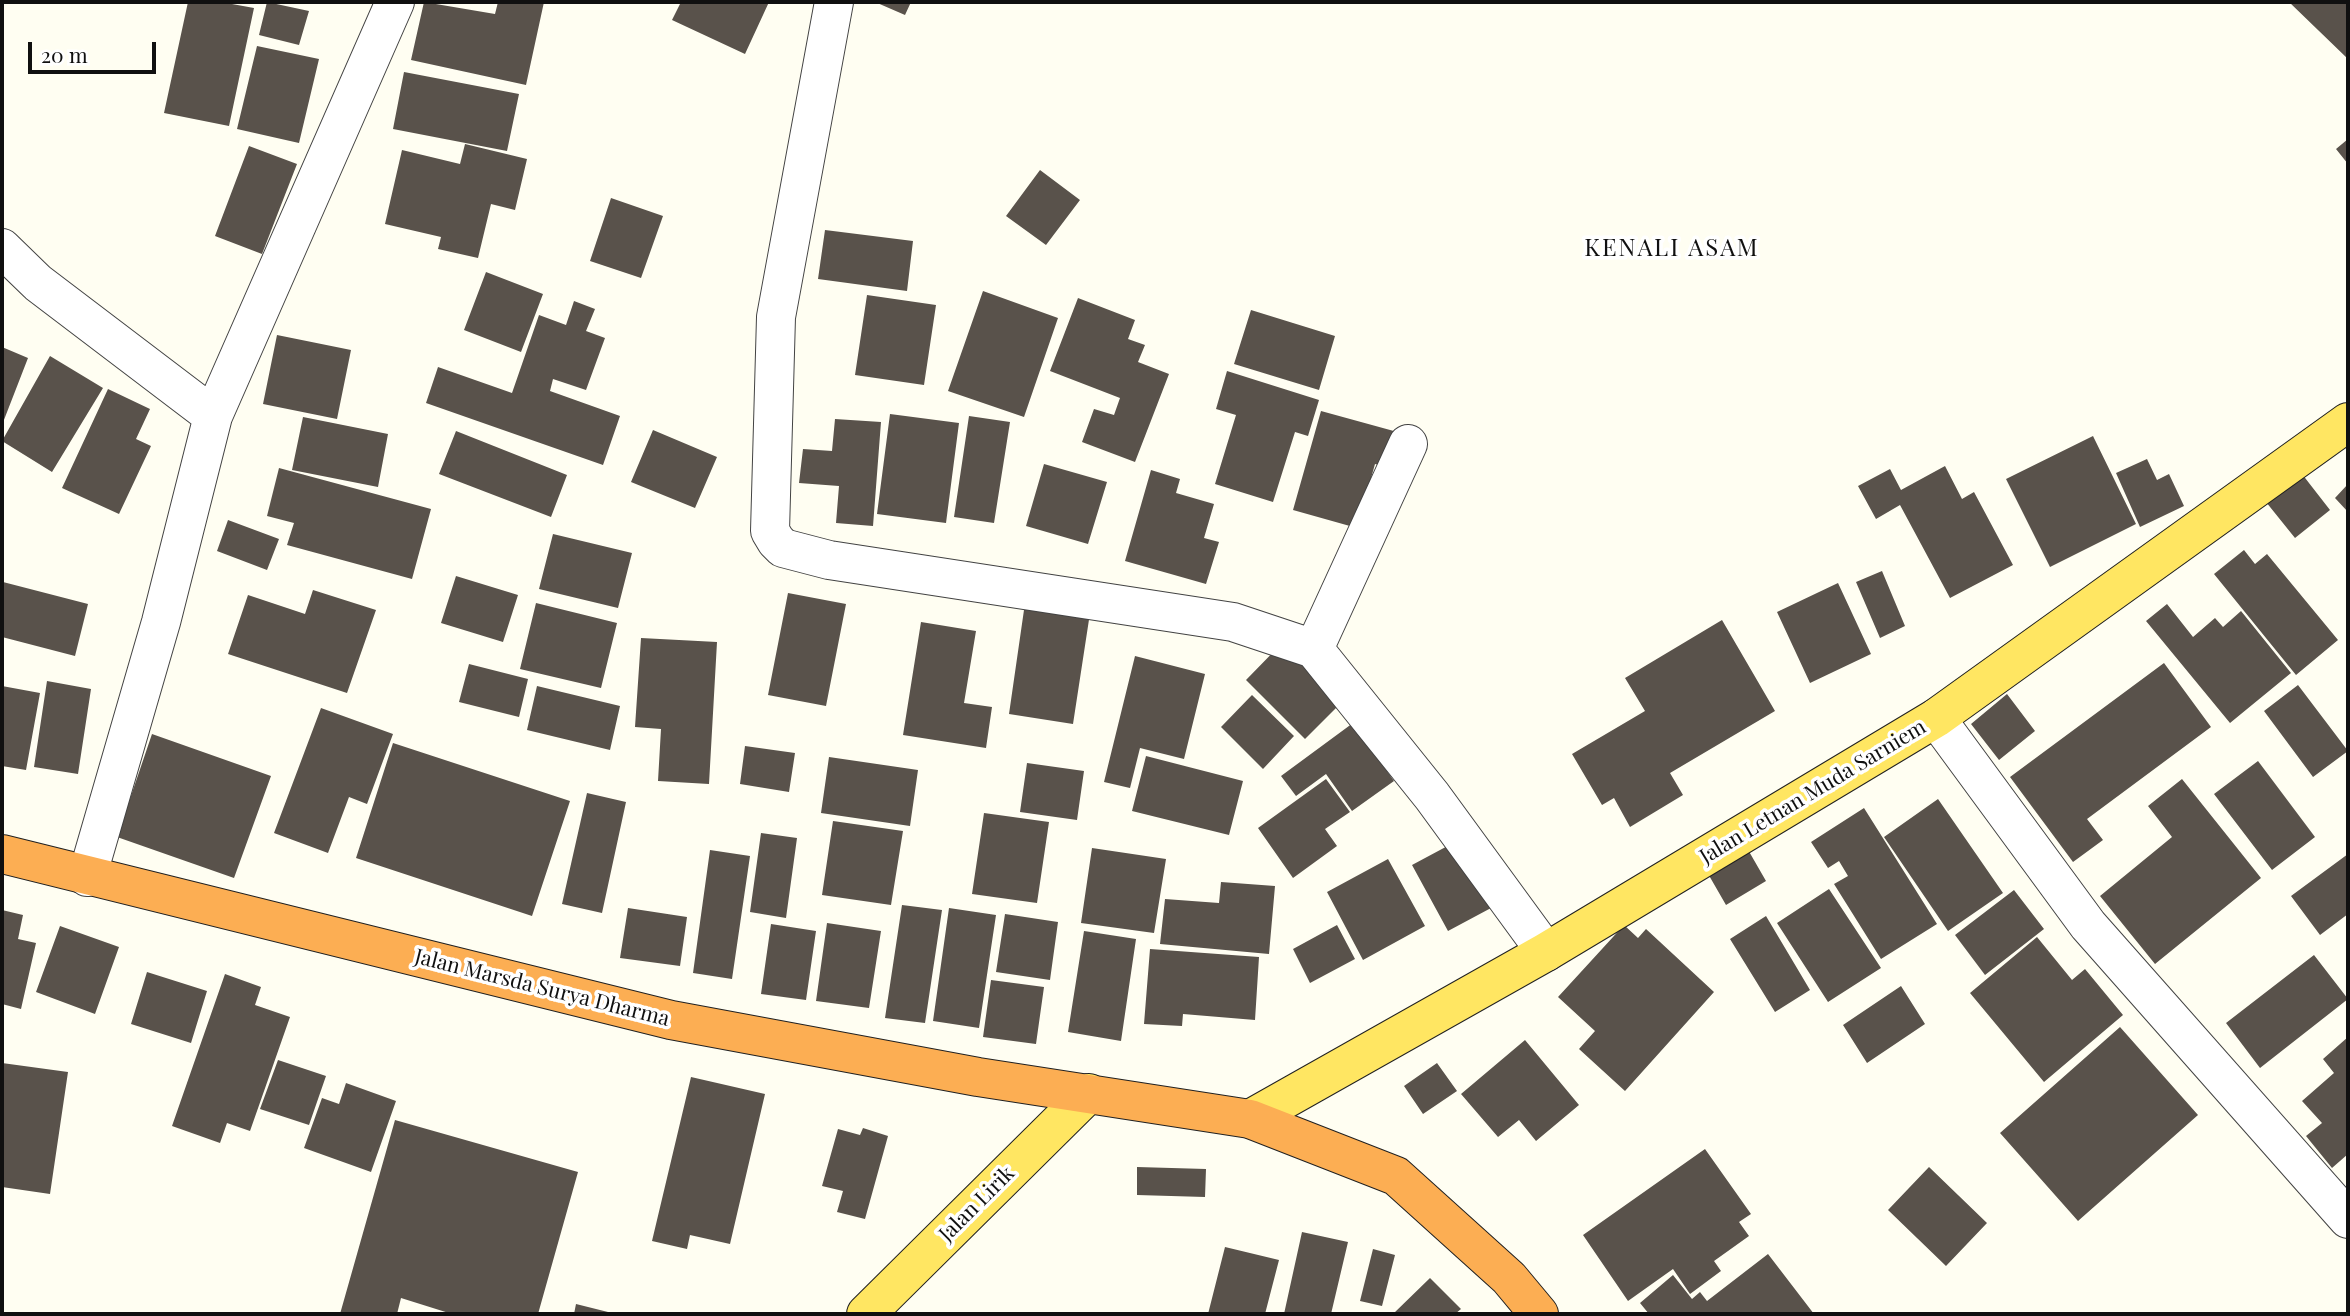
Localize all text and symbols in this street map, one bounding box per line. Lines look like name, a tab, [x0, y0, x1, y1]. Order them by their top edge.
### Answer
scale bar	[32, 28, 159, 72]
text: 20 m	[41, 40, 88, 68]
district label: KENALI ASAM	[1586, 235, 1758, 263]
street label: Jalan Letnan Muda Sarniem	[1695, 714, 1931, 870]
street label: Jalan Marsda Surya Dharma	[412, 944, 672, 1032]
street label: Jalan Lirik	[934, 1161, 1020, 1247]

